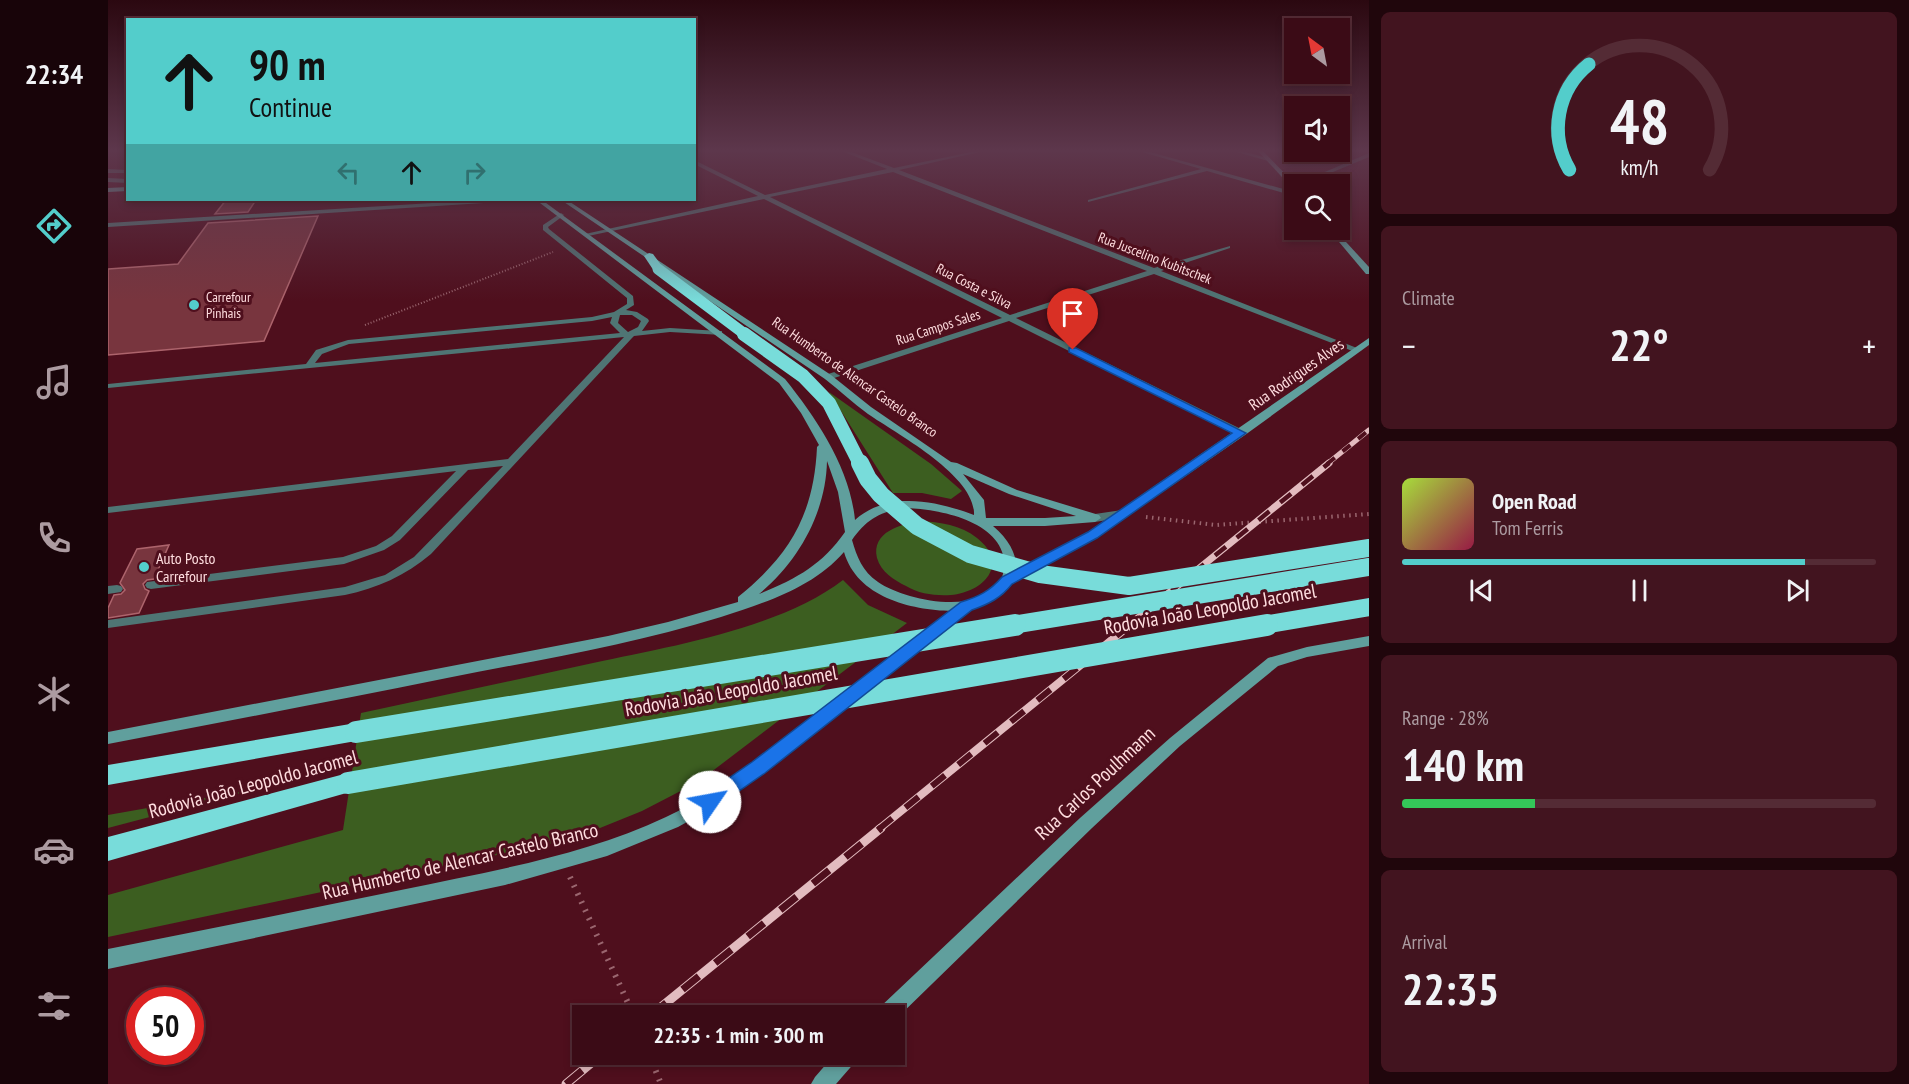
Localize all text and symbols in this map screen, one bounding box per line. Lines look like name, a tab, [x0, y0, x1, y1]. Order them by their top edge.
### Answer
north arrow	[1284, 18, 1350, 84]
map controls	[1284, 18, 1350, 240]
text: 90 m	[249, 37, 326, 92]
icon: ahead	[150, 42, 228, 120]
text: 22:34	[25, 57, 83, 91]
text: 48	[1609, 80, 1669, 161]
text: Continue	[249, 90, 332, 124]
button: sound	[1284, 96, 1350, 162]
text: km/h	[1620, 154, 1658, 182]
icon: left	[332, 156, 365, 189]
icon: ahead	[395, 156, 428, 189]
icon: right	[458, 156, 491, 189]
button: search	[1284, 174, 1350, 240]
icon: directions	[33, 205, 75, 247]
street label: Rua Juscelino Kubitschek	[1096, 228, 1215, 288]
street label: Rua Costa e Silva	[933, 259, 1015, 313]
text: Climate	[1402, 285, 1455, 311]
place label: Carrefour Pinhais	[206, 288, 251, 322]
pin	[1047, 288, 1098, 350]
icon: arrive	[1056, 297, 1089, 330]
marker: Carrefour Pinhais	[187, 298, 201, 312]
street label: Rua Campos Sales	[894, 305, 983, 349]
street label: Rua Humberto de Alencar Castelo Branco	[769, 313, 941, 441]
text: 22°	[1609, 315, 1669, 373]
text: −	[1402, 324, 1416, 367]
text: +	[1862, 324, 1876, 367]
street label: Rua Rodrigues Alves	[1245, 334, 1347, 414]
icon: music	[33, 361, 75, 403]
text: Open Road	[1492, 487, 1577, 515]
text: Tom Ferris	[1492, 515, 1563, 541]
icon: phone	[33, 517, 75, 559]
place label: Auto Posto Carrefour	[156, 548, 215, 586]
marker: Auto Posto Carrefour	[137, 560, 151, 574]
icon: previous	[1465, 574, 1498, 607]
icon: pause	[1623, 574, 1656, 607]
icon: next	[1781, 574, 1814, 607]
street label: Rodovia João Leopoldo Jacomel	[1102, 577, 1319, 640]
street label: Rodovia João Leopoldo Jacomel	[623, 659, 840, 722]
icon: climate	[33, 673, 75, 715]
text: Range · 28%	[1402, 705, 1489, 731]
street label: Rua Carlos Poulhmann	[1029, 721, 1161, 845]
text: 140 km	[1402, 735, 1524, 793]
street label: Rodovia João Leopoldo Jacomel	[146, 744, 361, 824]
position arrow	[678, 770, 742, 834]
street label: Rua Humberto de Alencar Castelo Branco	[319, 817, 601, 905]
icon: car	[33, 829, 75, 871]
text: Arrival	[1402, 929, 1447, 955]
text: 22:35	[1402, 959, 1499, 1017]
icon: filters	[33, 985, 75, 1027]
speed limit sign: 50	[126, 987, 204, 1065]
text: 22:35 · 1 min · 300 m	[653, 1021, 824, 1049]

